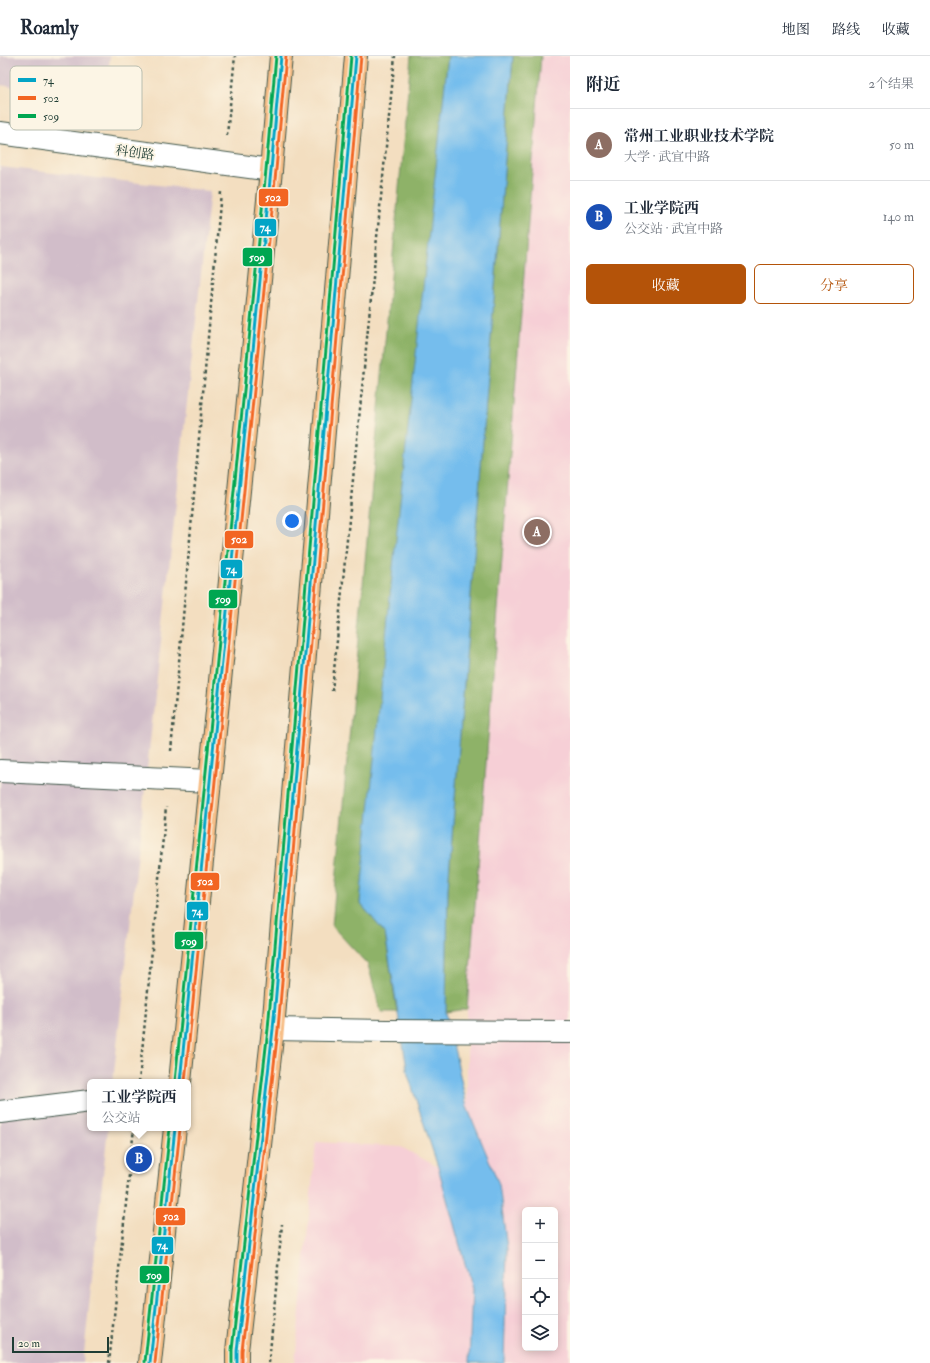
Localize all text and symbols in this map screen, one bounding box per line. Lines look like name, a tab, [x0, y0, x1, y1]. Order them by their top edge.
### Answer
text: Roamly	[20, 16, 78, 40]
text: 地图	[782, 21, 810, 38]
text: 路线	[832, 21, 860, 38]
text: 收藏	[882, 21, 910, 38]
legend	[10, 66, 142, 130]
text: 74	[43, 74, 55, 87]
text: 附近	[586, 74, 620, 95]
text: 2个结果	[868, 76, 914, 92]
text: 502	[43, 92, 59, 105]
text: 509	[43, 110, 59, 123]
text: 常州工业职业技术学院	[624, 127, 774, 146]
text: A	[595, 137, 603, 153]
text: 50 m	[889, 137, 914, 153]
street label: 科创路	[114, 142, 155, 164]
text: 大学 · 武宜中路	[624, 149, 710, 165]
line badge: 502	[258, 188, 289, 207]
text: 502	[265, 191, 281, 204]
text: 工业学院西	[624, 199, 699, 218]
text: B	[595, 209, 603, 225]
text: 140 m	[883, 209, 914, 225]
line badge: 74	[254, 218, 277, 237]
text: 74	[260, 221, 271, 235]
text: 公交站 · 武宜中路	[624, 221, 723, 237]
line badge: 509	[242, 247, 273, 267]
text: 509	[249, 251, 265, 264]
button: 收藏	[586, 264, 746, 304]
button: 分享	[754, 264, 914, 304]
your location	[282, 511, 302, 531]
pin: A	[524, 517, 550, 547]
line badge: 502	[224, 530, 254, 549]
text: 502	[231, 533, 247, 546]
line badge: 74	[220, 559, 243, 579]
text: 74	[226, 563, 237, 577]
line badge: 509	[208, 589, 238, 609]
text: 509	[215, 593, 231, 606]
line badge: 502	[190, 872, 220, 891]
text: 502	[197, 875, 213, 888]
line badge: 74	[186, 901, 209, 921]
text: 74	[192, 905, 203, 919]
line badge: 509	[174, 931, 204, 950]
text: 509	[181, 935, 197, 948]
popup	[87, 1079, 191, 1131]
text: 工业学院西	[101, 1088, 177, 1107]
text: 公交站	[101, 1110, 141, 1126]
pin: B	[126, 1144, 152, 1174]
line badge: 502	[155, 1207, 186, 1226]
map controls	[522, 1207, 558, 1351]
button: +	[522, 1207, 558, 1243]
text: 502	[163, 1210, 179, 1223]
line badge: 74	[151, 1236, 174, 1255]
text: 74	[157, 1239, 168, 1253]
button: −	[522, 1243, 558, 1279]
line badge: 509	[139, 1265, 170, 1284]
text: 509	[146, 1269, 162, 1282]
button: locate	[522, 1279, 558, 1315]
button: layers	[522, 1315, 558, 1351]
scale bar	[12, 1335, 109, 1354]
text: 20 m	[18, 1337, 40, 1350]

